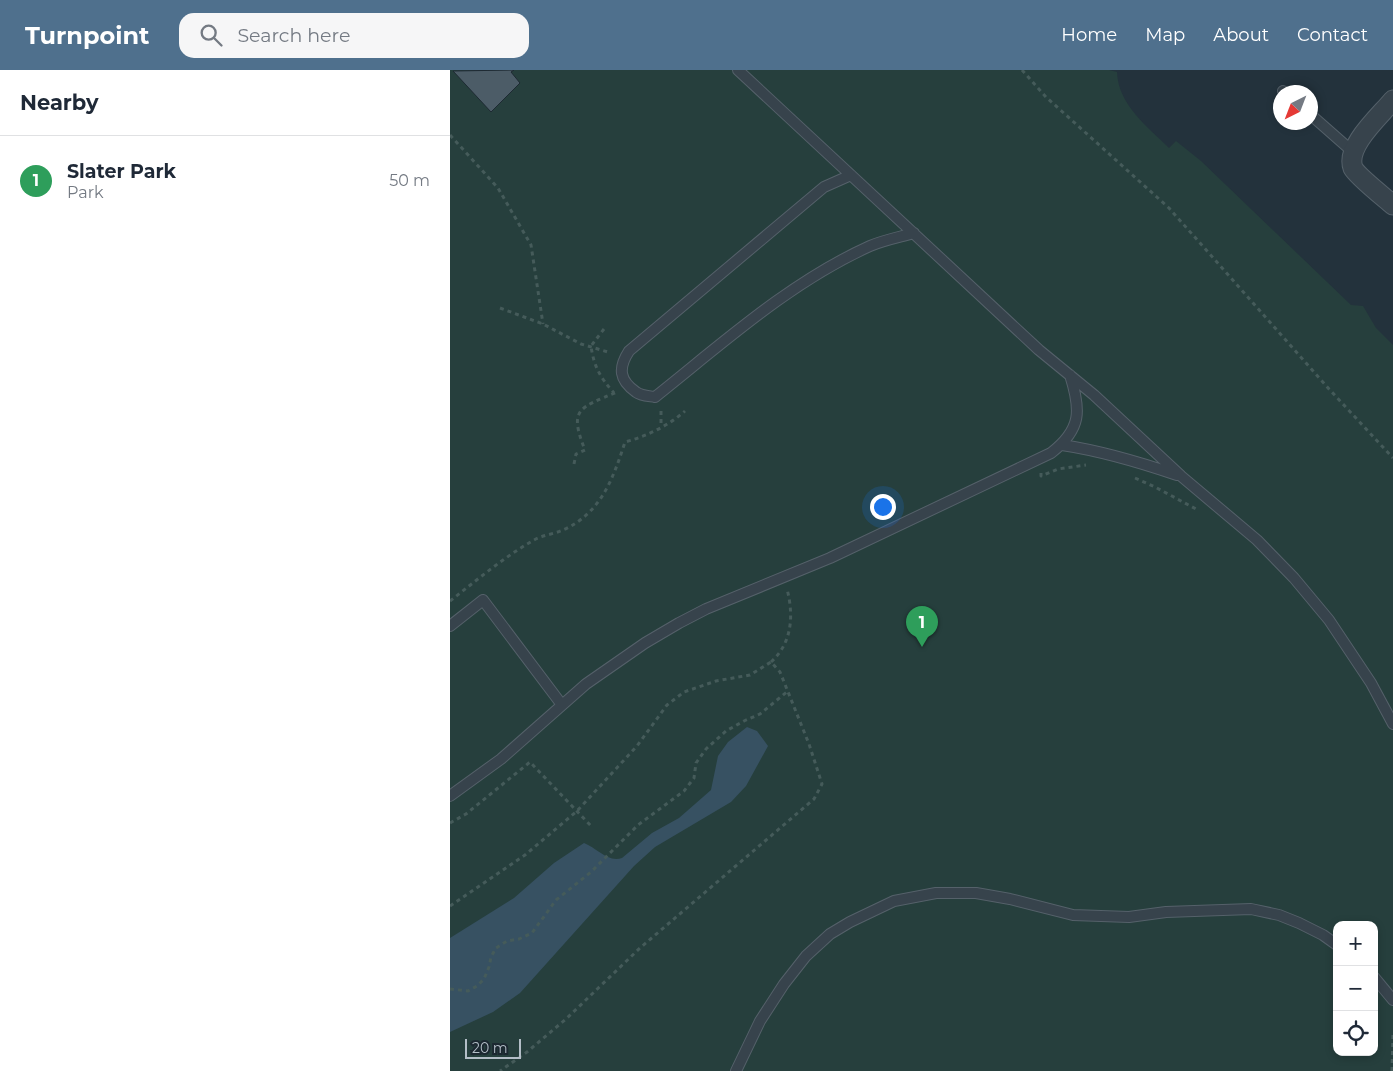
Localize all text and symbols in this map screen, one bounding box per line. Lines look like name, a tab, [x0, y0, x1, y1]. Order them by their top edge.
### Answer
search box	[179, 13, 529, 58]
text: Turnpoint	[25, 21, 149, 50]
icon: search	[197, 21, 225, 49]
text: Search here	[237, 24, 350, 47]
text: Home	[1061, 24, 1117, 46]
text: Map	[1145, 24, 1185, 46]
text: About	[1213, 24, 1269, 46]
text: Contact	[1297, 24, 1368, 46]
north arrow	[1273, 85, 1318, 130]
text: Nearby	[20, 90, 99, 115]
text: Slater Park	[67, 160, 176, 183]
text: 1	[33, 171, 39, 190]
text: 50 m	[389, 171, 430, 190]
text: Park	[67, 183, 104, 202]
your location	[870, 494, 896, 520]
pin: 1	[906, 606, 938, 647]
map controls	[1333, 921, 1378, 1056]
button: +	[1333, 921, 1378, 966]
button: −	[1333, 966, 1378, 1011]
button: locate	[1333, 1011, 1378, 1056]
scale bar	[465, 1036, 521, 1059]
text: 20 m	[472, 1039, 508, 1057]

